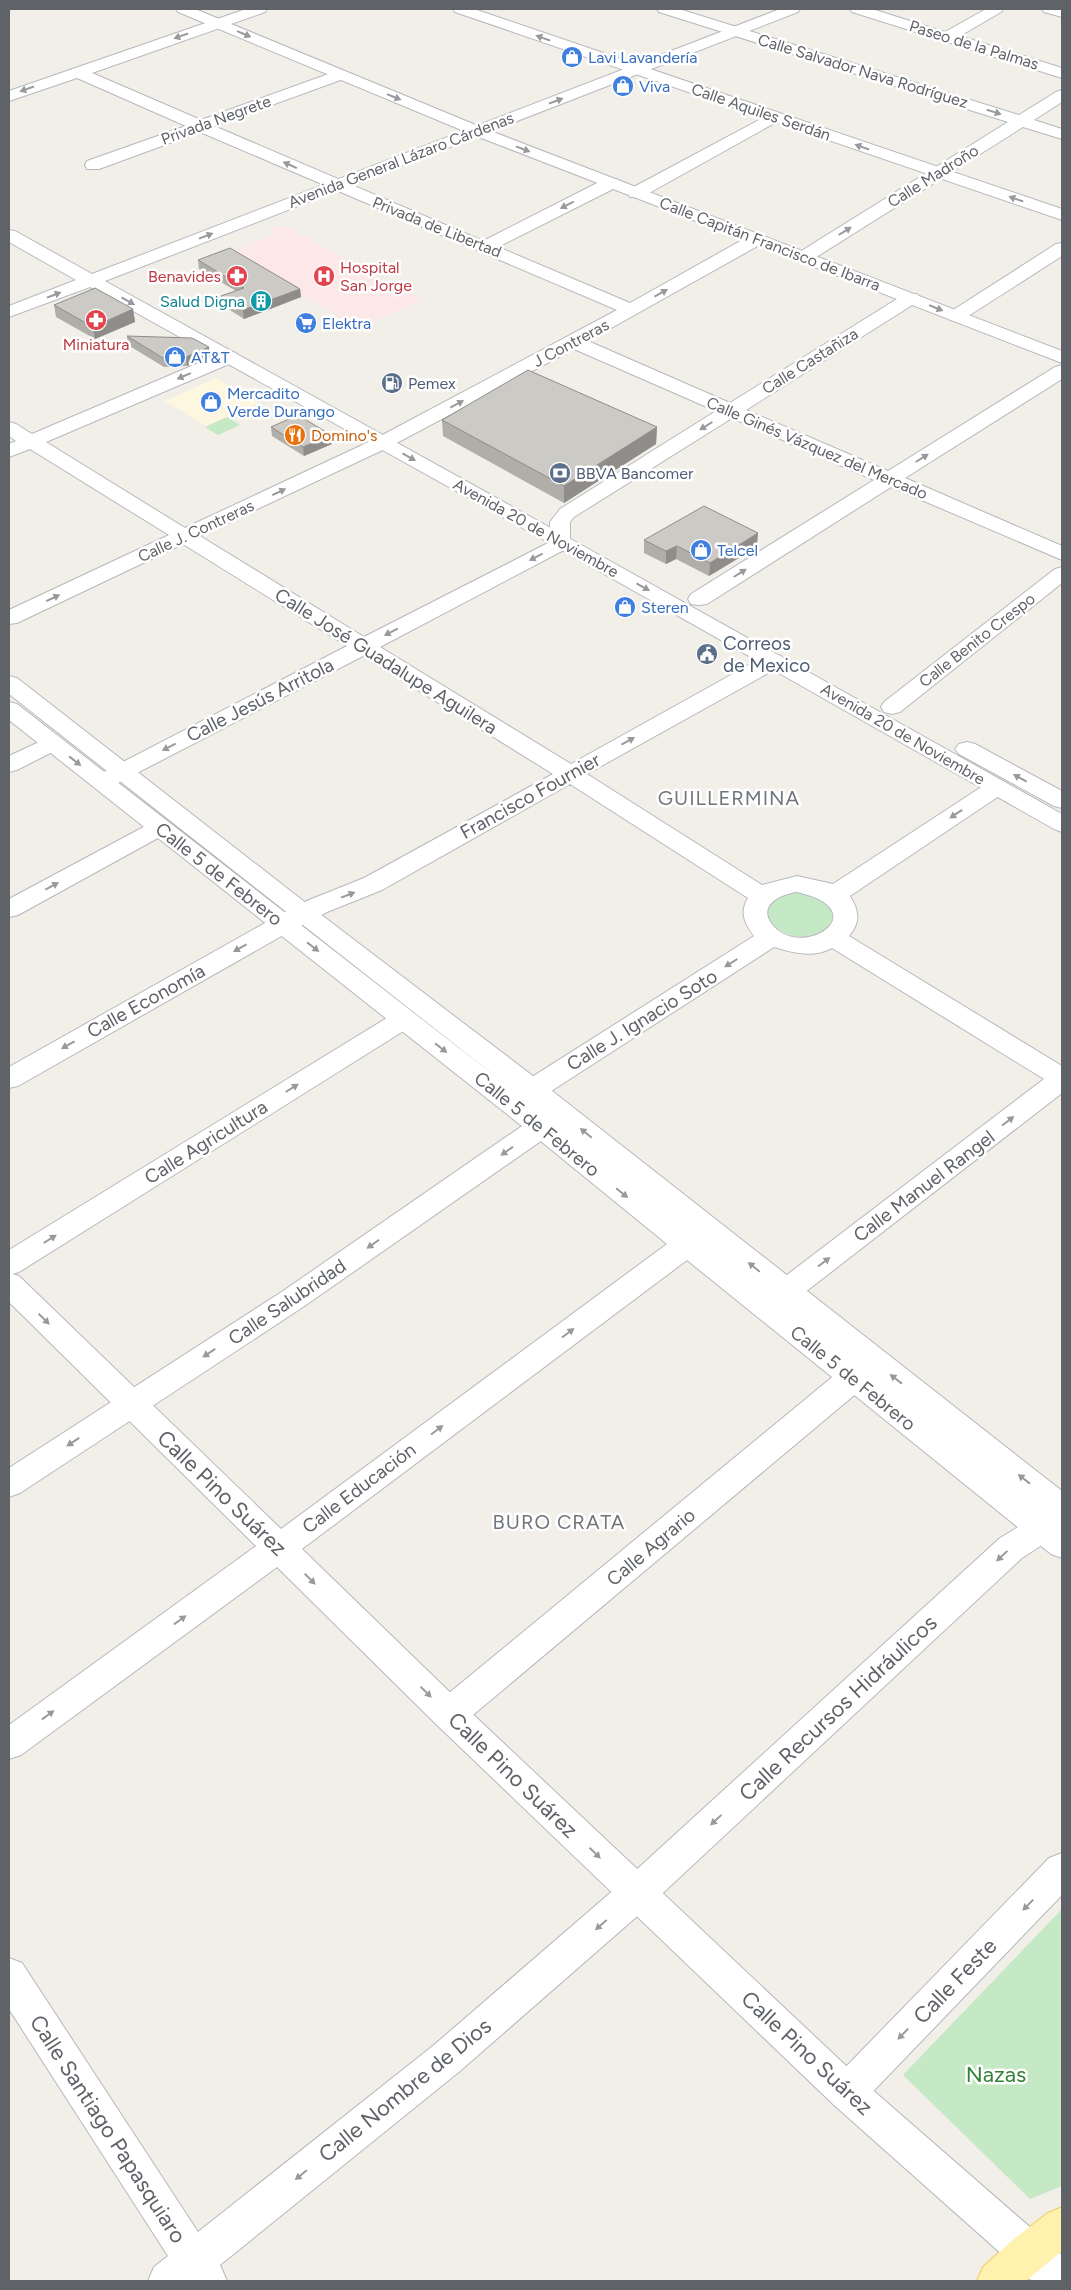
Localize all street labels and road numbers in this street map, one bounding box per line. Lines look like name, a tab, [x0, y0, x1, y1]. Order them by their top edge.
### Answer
street label: Paseo de la Palmas	[907, 16, 1041, 74]
street label: Calle Salvador Nava Rodríguez	[756, 30, 970, 112]
street label: Calle Aquiles Serdán	[689, 79, 833, 145]
street label: Privada Negrete	[158, 91, 274, 149]
street label: Avenida General Lázaro Cárdenas	[286, 108, 516, 212]
street label: Calle Madroño	[884, 141, 982, 211]
street label: Privada de Libertad	[370, 192, 504, 262]
street label: Calle Capitán Francisco de Ibarra	[657, 193, 883, 295]
street label: J Contreras	[530, 315, 612, 371]
street label: Calle Castañiza	[759, 324, 861, 398]
street label: Calle Ginés Vázquez del Mercado	[704, 393, 930, 503]
street label: Avenida 20 de Noviembre	[450, 475, 622, 582]
street label: Calle J. Contreras	[135, 496, 257, 566]
street label: Calle José Guadalupe Aguilera	[271, 583, 501, 739]
street label: Calle Benito Crespo	[915, 589, 1039, 691]
street label: Calle Jesús Arritola	[183, 653, 337, 747]
street label: Avenida 20 de Noviembre	[818, 679, 989, 789]
street label: Francisco Fournier	[456, 748, 604, 844]
street label: Calle 5 de Febrero	[151, 817, 287, 931]
street label: Calle Economía	[83, 959, 209, 1043]
street label: Calle J. Ignacio Soto	[563, 964, 721, 1076]
street label: Calle 5 de Febrero	[470, 1066, 604, 1182]
street label: Calle Agricultura	[140, 1095, 272, 1189]
street label: Calle Manuel Rangel	[849, 1125, 999, 1247]
street label: Calle Salubridad	[224, 1254, 350, 1350]
street label: Calle 5 de Febrero	[786, 1320, 920, 1436]
street label: Calle Pino Suárez	[152, 1424, 292, 1562]
street label: Calle Educación	[298, 1438, 420, 1538]
street label: Calle Agrario	[602, 1503, 700, 1591]
street label: Calle Recursos Hidráulicos	[733, 1609, 943, 1807]
street label: Calle Pino Suárez	[443, 1706, 583, 1844]
street label: Calle Feste	[908, 1933, 1002, 2029]
street label: Calle Pino Suárez	[736, 1985, 878, 2121]
street label: Calle Santiago Papasquiaro	[24, 2010, 192, 2248]
street label: Calle Nombre de Dios	[313, 2012, 497, 2168]

